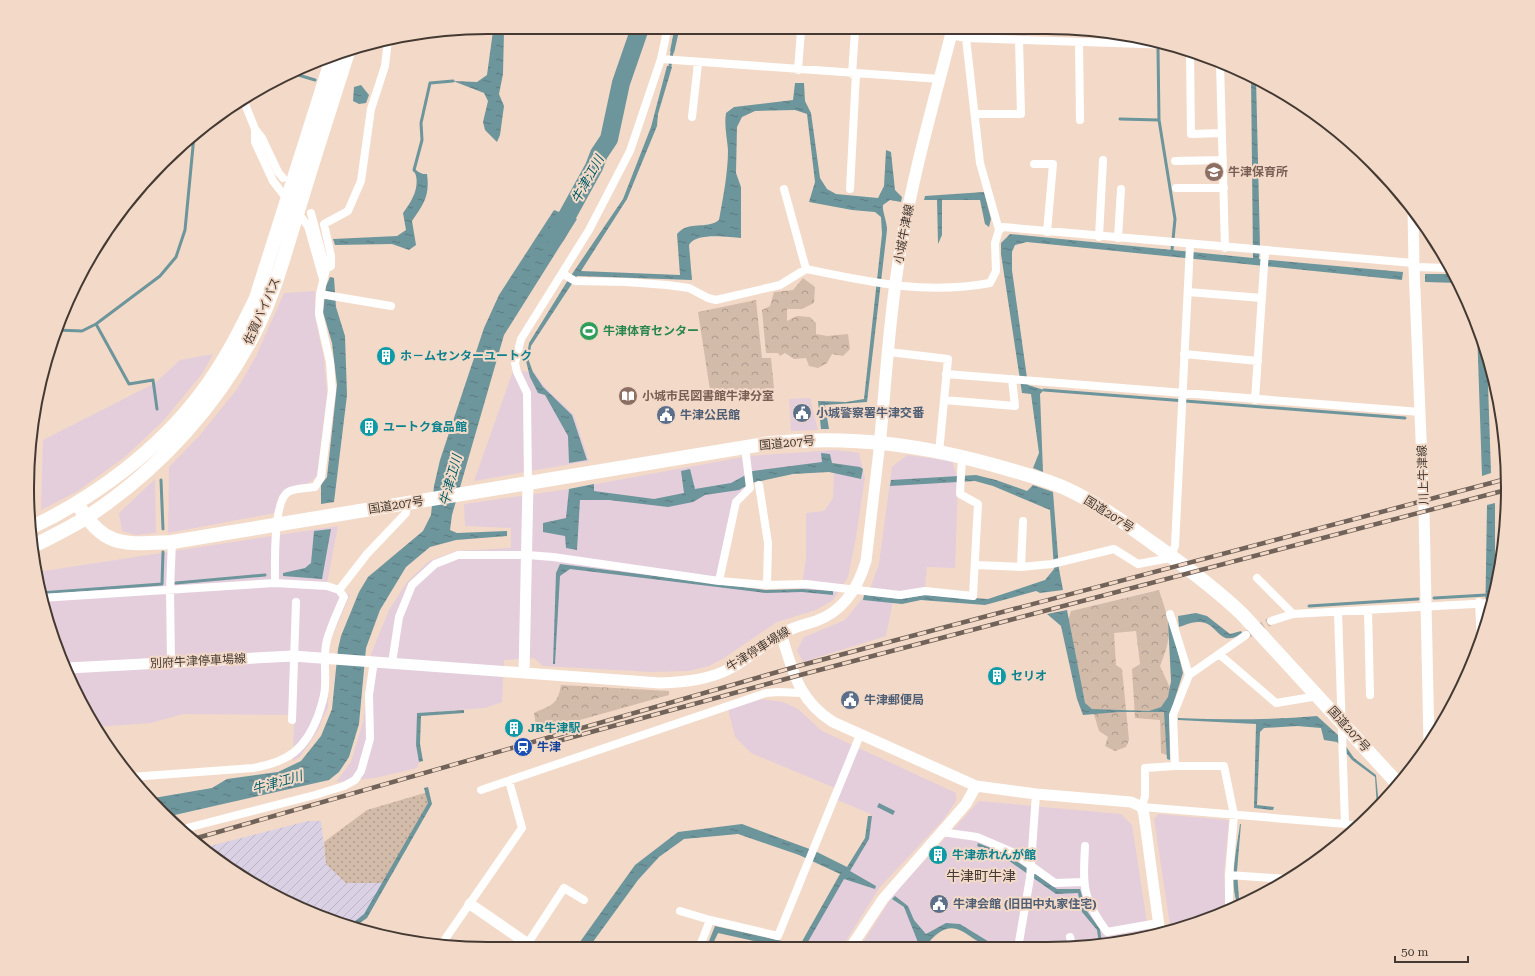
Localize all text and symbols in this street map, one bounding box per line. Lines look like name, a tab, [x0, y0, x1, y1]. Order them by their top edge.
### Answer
water label: 牛津江川	[568, 151, 608, 206]
school or university icon: 牛津保育所	[1203, 161, 1225, 183]
place label: 牛津保育所	[1228, 165, 1288, 179]
street label: 小城牛津線	[891, 203, 917, 265]
street label: 佐賀バイパス	[241, 275, 283, 347]
sports icon: 牛津体育センター	[578, 320, 600, 342]
place label: 牛津体育センター	[603, 324, 699, 338]
building icon: ホ－ムセンターユートク	[375, 345, 397, 367]
place label: ホ－ムセンターユートク	[400, 349, 532, 363]
library icon: 小城市民図書館牛津分室	[617, 385, 639, 407]
place label: 小城市民図書館牛津分室	[642, 389, 774, 403]
public building icon: 小城警察署牛津交番	[791, 402, 813, 424]
public building icon: 牛津公民館	[655, 404, 677, 426]
place label: 小城警察署牛津交番	[816, 406, 925, 420]
place label: 牛津公民館	[680, 408, 740, 422]
building icon: ユートク食品館	[358, 416, 380, 438]
place label: ユートク食品館	[383, 420, 467, 434]
street label: 国道207号	[758, 434, 816, 452]
street label: 川上牛津線	[1415, 445, 1431, 505]
water label: 牛津江川	[437, 451, 465, 507]
street label: 国道207号	[1081, 493, 1137, 535]
street label: 国道207号	[367, 494, 425, 516]
street label: 牛津停車場線	[724, 624, 792, 674]
street label: 別府牛津停車場線	[150, 651, 246, 671]
building icon: セリオ	[986, 665, 1008, 687]
place label: セリオ	[1011, 669, 1047, 683]
public building icon: 牛津郵便局	[839, 689, 861, 711]
place label: 牛津郵便局	[864, 693, 924, 707]
street label: 国道207号	[1325, 703, 1373, 755]
building icon: JR牛津駅	[503, 717, 525, 739]
place label: JR牛津駅	[528, 721, 580, 735]
station icon: 牛津	[512, 736, 534, 758]
place label: 牛津	[537, 740, 561, 754]
water label: 牛津江川	[250, 768, 306, 797]
building icon: 牛津赤れんが館	[927, 844, 949, 866]
place label: 牛津赤れんが館	[952, 848, 1036, 862]
district label: 牛津町牛津	[946, 868, 1016, 884]
public building icon: 牛津会館 (旧田中丸家住宅)	[928, 893, 950, 915]
place label: 牛津会館 (旧田中丸家住宅)	[953, 897, 1097, 911]
scale bar	[1395, 938, 1468, 964]
text: 50 m	[1401, 945, 1428, 959]

